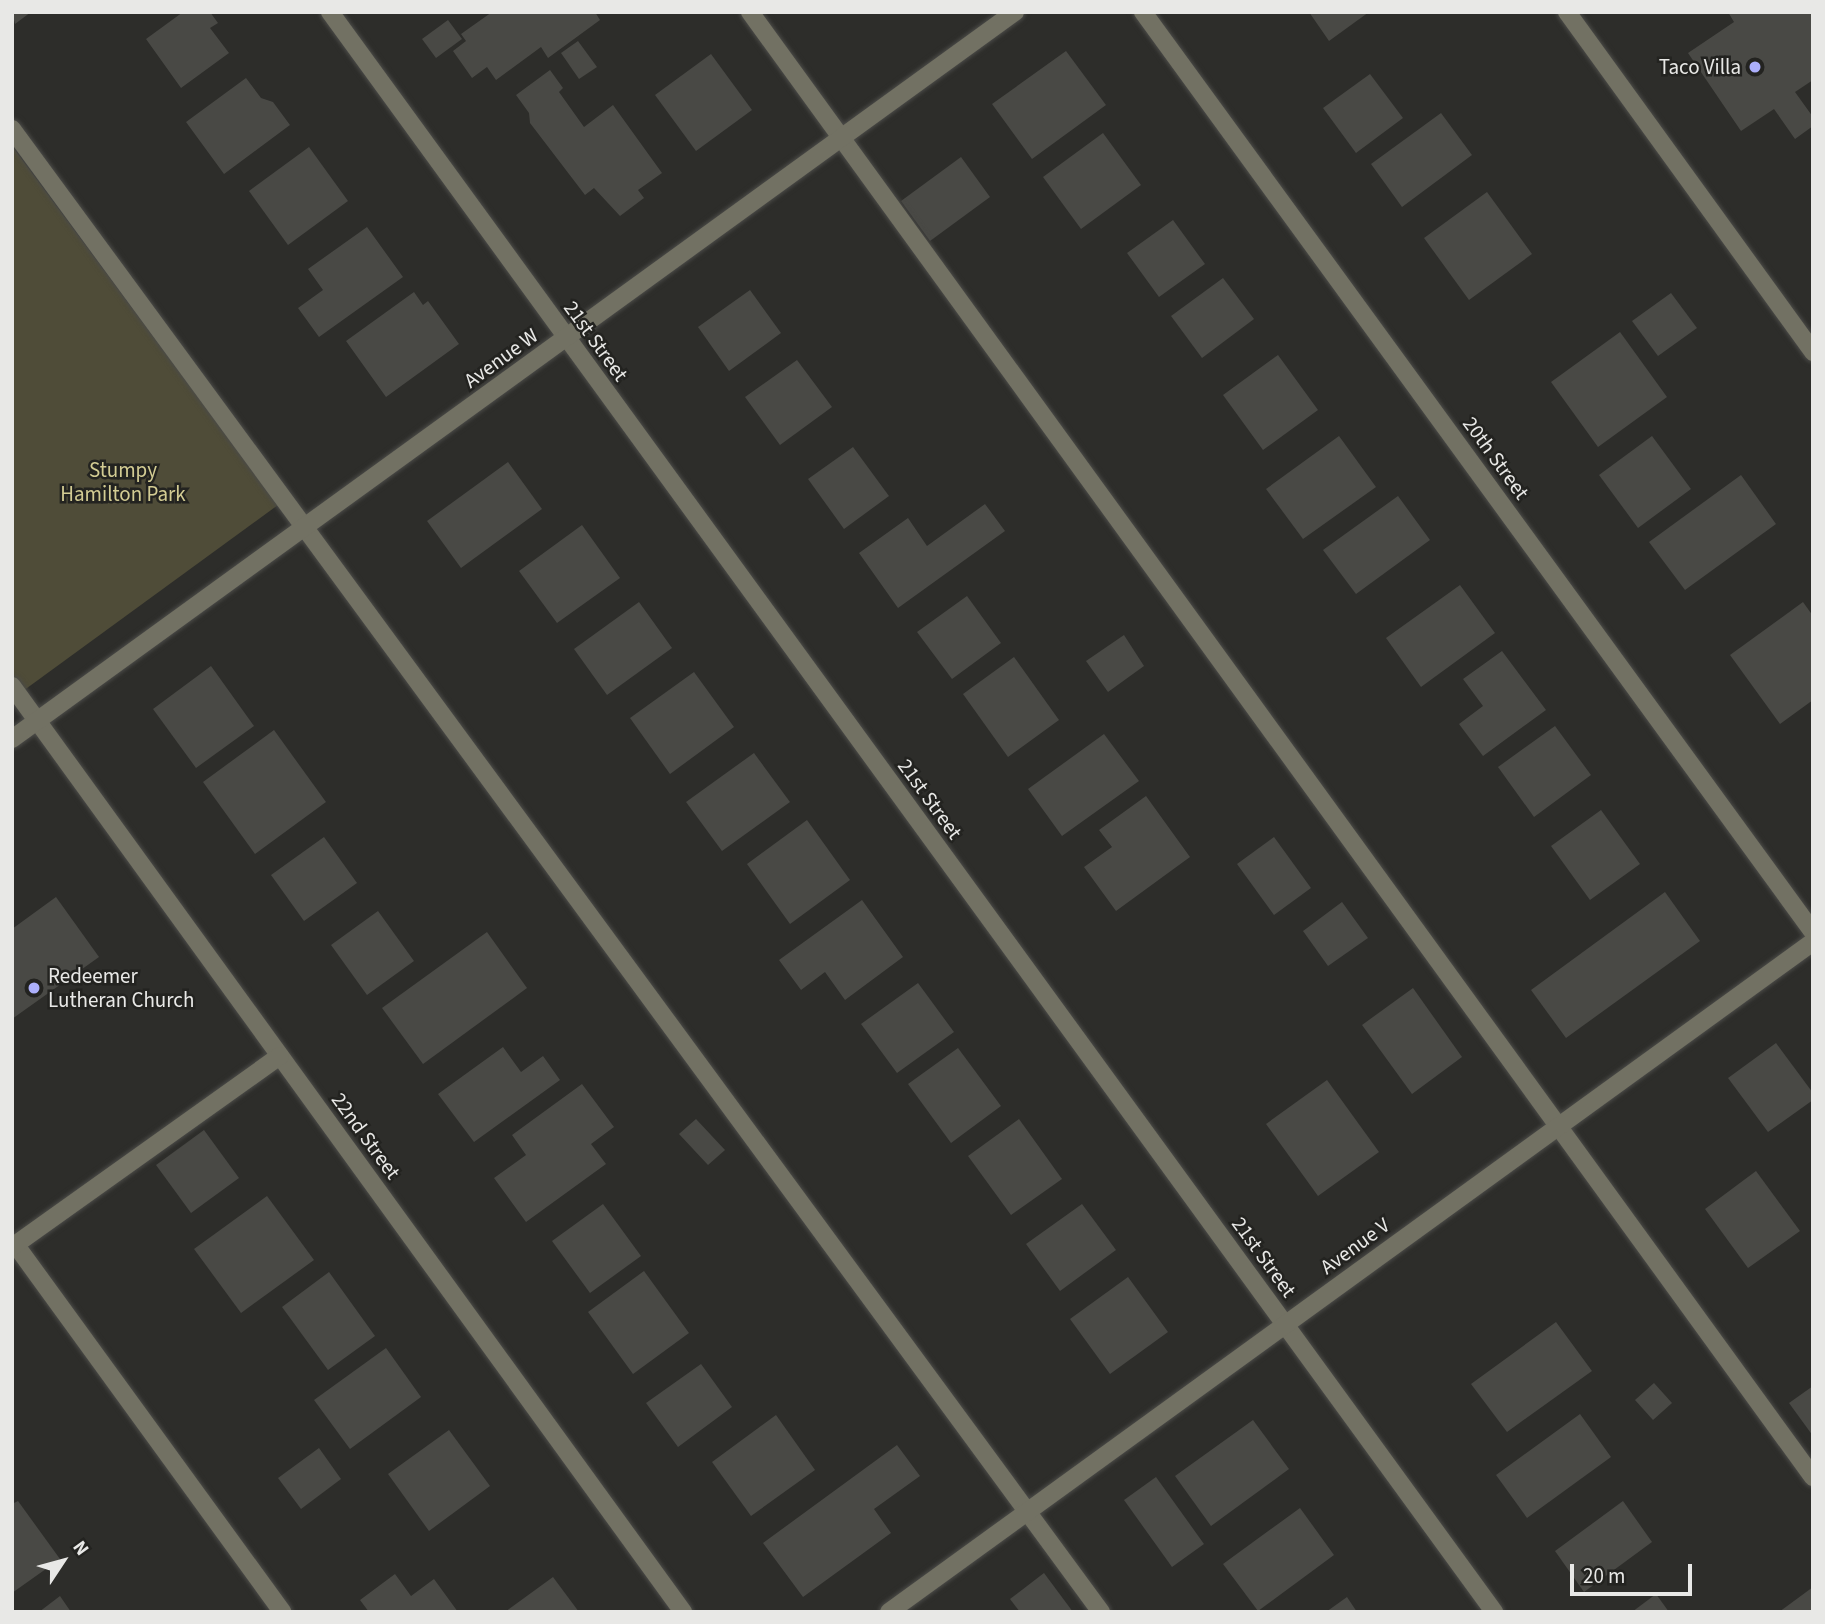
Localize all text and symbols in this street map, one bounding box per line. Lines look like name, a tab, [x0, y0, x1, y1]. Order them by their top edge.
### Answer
place label: Taco Villa	[1659, 54, 1741, 80]
marker: Taco Villa	[1747, 59, 1763, 75]
street label: 21st Street	[558, 296, 634, 386]
street label: Avenue W	[459, 323, 543, 393]
street label: 20th Street	[1458, 412, 1534, 504]
park label: Stumpy Hamilton Park	[60, 457, 186, 507]
street label: 21st Street	[892, 754, 968, 844]
place label: Redeemer Lutheran Church	[48, 963, 194, 1013]
marker: Redeemer Lutheran Church	[26, 980, 42, 996]
street label: 22nd Street	[326, 1088, 406, 1184]
street label: 21st Street	[1226, 1212, 1302, 1302]
street label: Avenue V	[1315, 1212, 1395, 1280]
north arrow	[28, 1526, 98, 1596]
text: N	[66, 1535, 95, 1561]
scale bar	[1573, 1550, 1696, 1594]
text: 20 m	[1583, 1561, 1625, 1591]

